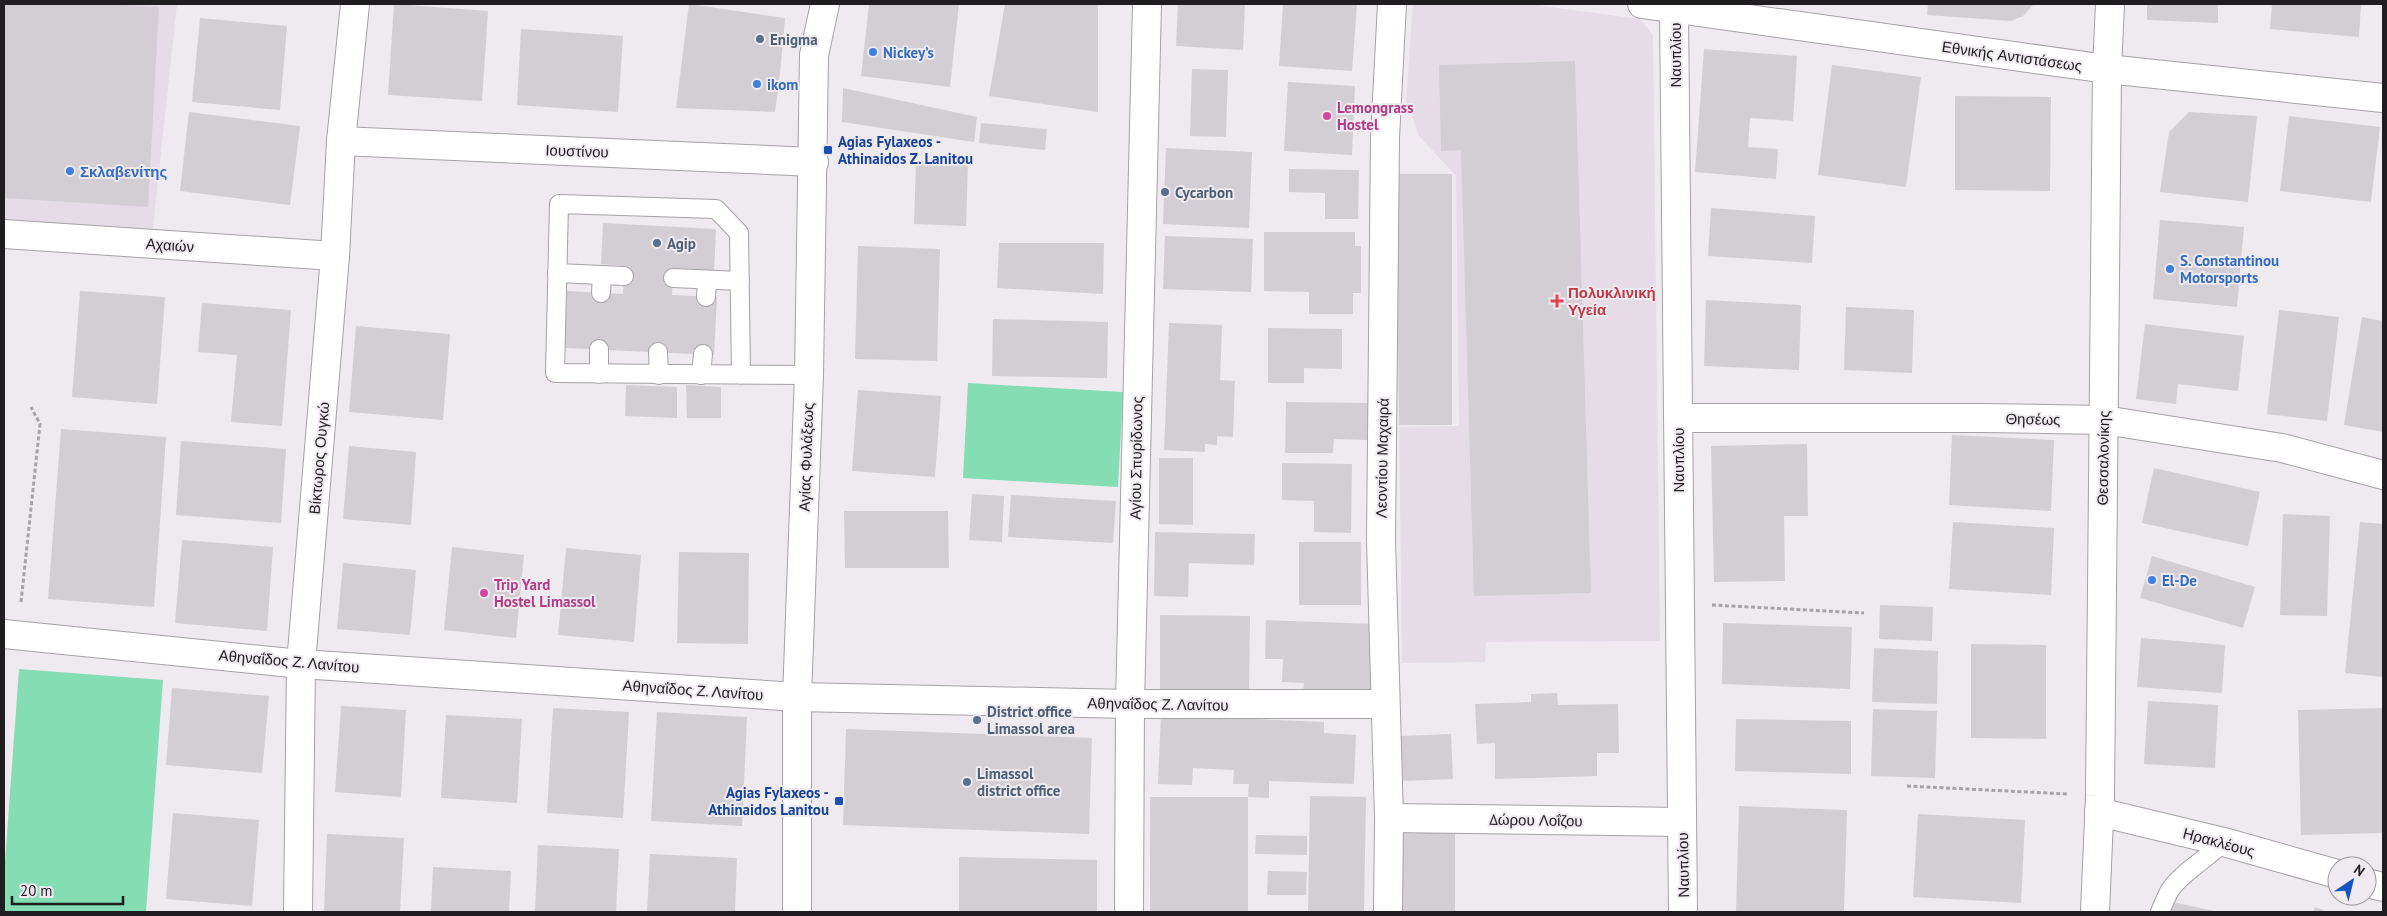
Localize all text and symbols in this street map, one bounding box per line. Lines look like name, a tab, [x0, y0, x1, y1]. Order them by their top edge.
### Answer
street label: Ναυπλίου	[1666, 22, 1685, 88]
place label: Enigma	[770, 30, 818, 49]
marker: Enigma	[754, 33, 766, 45]
street label: Εθνικής Αντιστάσεως	[1941, 37, 2083, 75]
place label: Nickey’s	[883, 43, 934, 62]
marker: Nickey’s	[867, 46, 879, 58]
place label: ikom	[767, 75, 798, 94]
marker: ikom	[751, 78, 763, 90]
place label: Lemongrass Hostel	[1337, 98, 1414, 134]
marker: Lemongrass Hostel	[1321, 110, 1333, 122]
place label: Agias Fylaxeos - Athinaidos Z. Lanitou	[838, 132, 973, 168]
street label: Ιουστίνου	[545, 140, 609, 162]
marker: Agias Fylaxeos - Athinaidos Z. Lanitou	[822, 144, 834, 156]
place label: Σκλαβενίτης	[80, 162, 167, 181]
marker: Σκλαβενίτης	[64, 165, 76, 177]
place label: Cycarbon	[1175, 183, 1233, 202]
marker: Cycarbon	[1159, 186, 1171, 198]
street label: Αχαιών	[145, 234, 195, 256]
place label: Agip	[667, 234, 696, 253]
marker: Agip	[651, 237, 663, 249]
place label: S. Constantinou Motorsports	[2180, 251, 2279, 287]
marker: S. Constantinou Motorsports	[2164, 263, 2176, 275]
place label: Πολυκλινική Υγεία	[1568, 283, 1656, 319]
marker: Πολυκλινική Υγεία	[1550, 294, 1564, 308]
street label: Αγίου Σπυρίδωνος	[1125, 396, 1147, 520]
street label: Λεοντίου Μαχαιρά	[1371, 397, 1393, 518]
street label: Βίκτωρος Ουγκώ	[305, 401, 333, 515]
street label: Αγίας Φυλάξεως	[795, 402, 817, 512]
street label: Θησέως	[2005, 409, 2061, 429]
street label: Θεσσαλονίκης	[2093, 410, 2113, 506]
street label: Ναυπλίου	[1669, 427, 1688, 493]
place label: El-De	[2162, 571, 2197, 590]
marker: El-De	[2146, 574, 2158, 586]
place label: Trip Yard Hostel Limassol	[494, 575, 596, 611]
marker: Trip Yard Hostel Limassol	[478, 587, 490, 599]
street label: Αθηναΐδος Ζ. Λανίτου	[218, 645, 360, 677]
street label: Αθηναΐδος Ζ. Λανίτου	[622, 676, 764, 704]
street label: Αθηναΐδος Ζ. Λανίτου	[1087, 693, 1229, 715]
place label: District office Limassol area	[987, 702, 1075, 738]
marker: District office Limassol area	[971, 714, 983, 726]
place label: Limassol district office	[977, 764, 1061, 800]
marker: Limassol district office	[961, 776, 973, 788]
place label: Agias Fylaxeos - Athinaidos Lanitou	[708, 783, 829, 819]
marker: Agias Fylaxeos - Athinaidos Lanitou	[833, 795, 845, 807]
street label: Δώρου Λοΐζου	[1489, 810, 1583, 830]
street label: Ηρακλέους	[2181, 823, 2257, 861]
street label: Ναυπλίου	[1673, 832, 1693, 898]
north arrow	[2327, 856, 2377, 906]
text: N	[2351, 860, 2368, 880]
scale bar	[12, 874, 124, 906]
text: 20 m	[20, 881, 53, 900]

